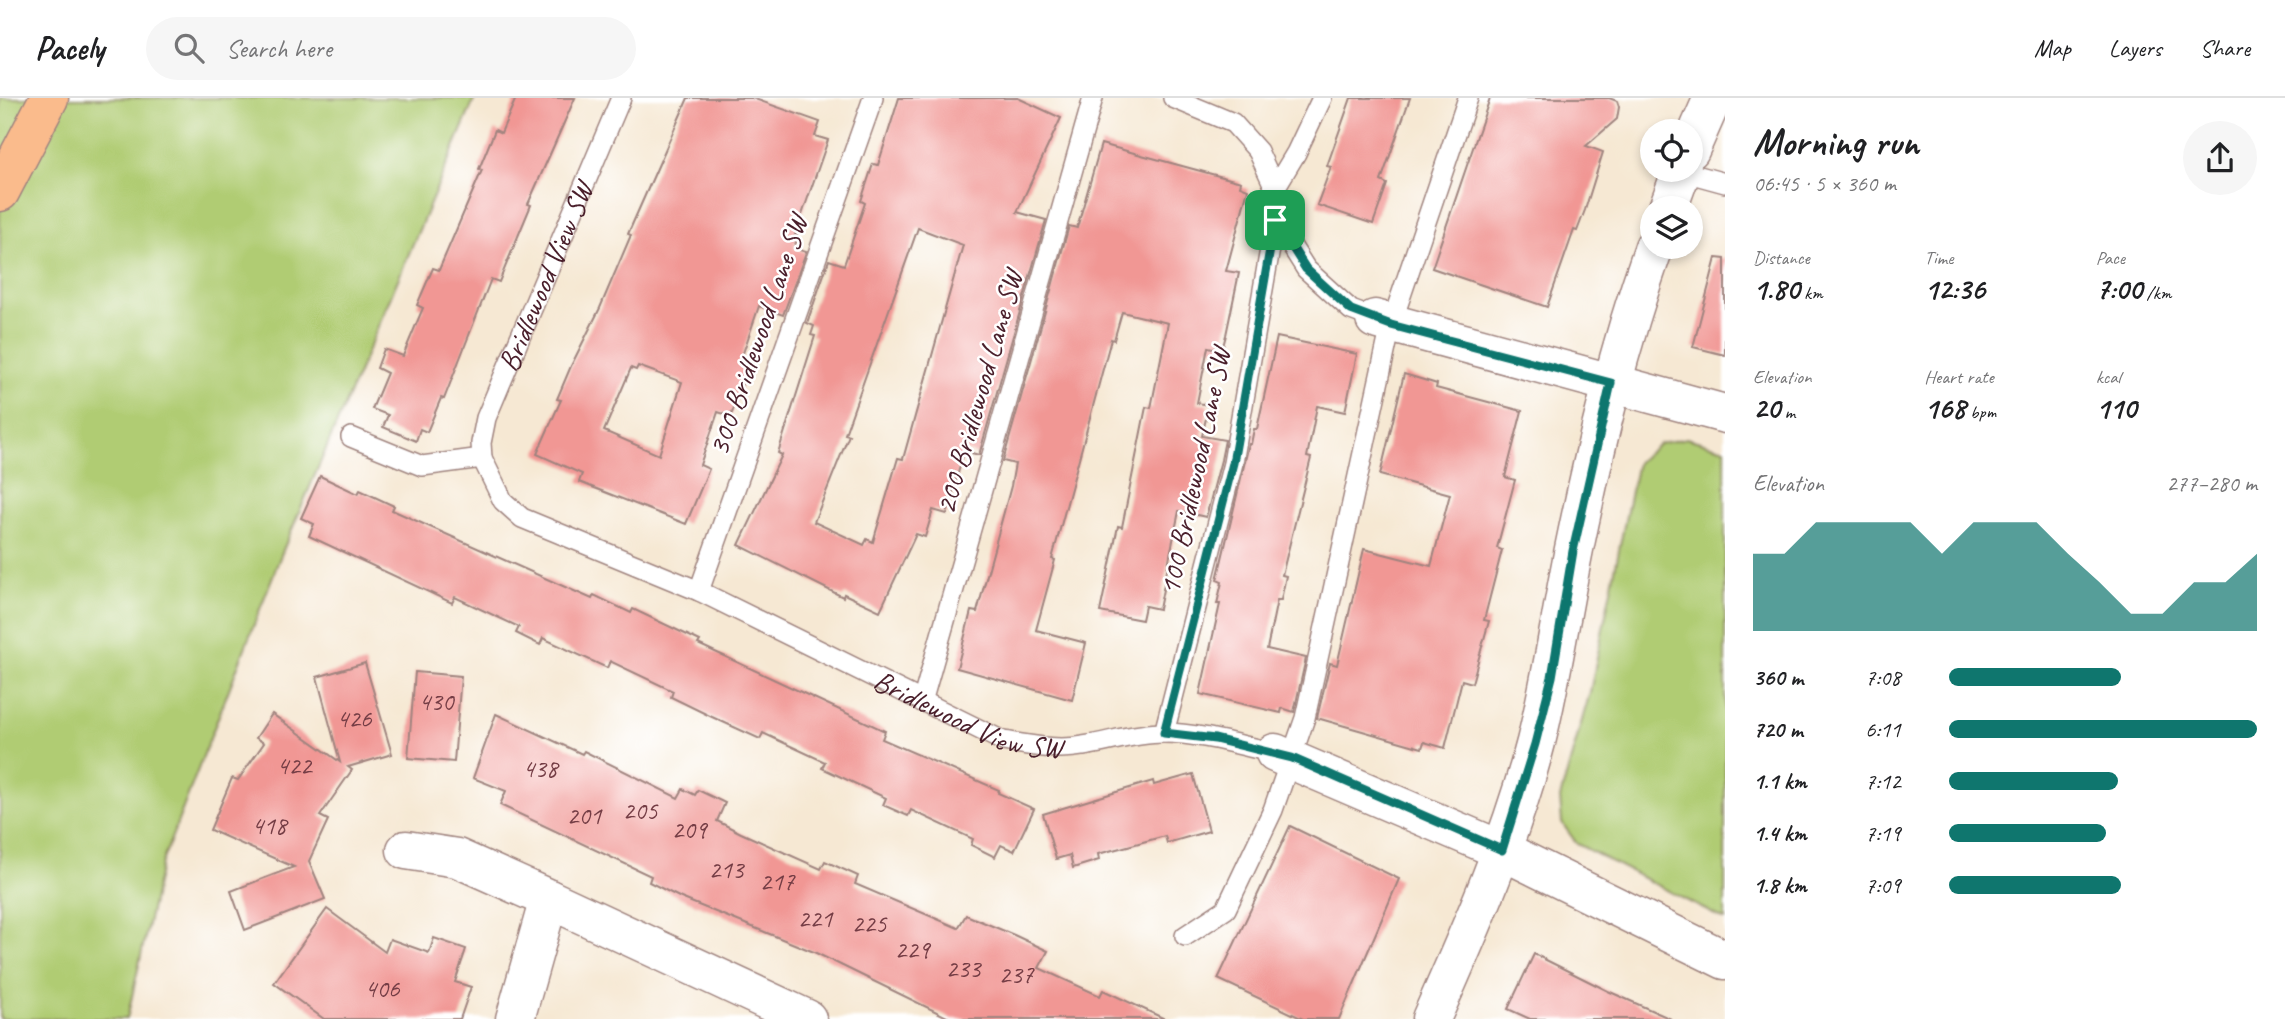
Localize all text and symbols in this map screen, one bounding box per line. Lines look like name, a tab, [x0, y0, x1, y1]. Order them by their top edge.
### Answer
search box	[146, 17, 636, 80]
text: Pacely	[35, 27, 104, 69]
icon: search	[170, 29, 208, 67]
text: Search here	[226, 32, 332, 65]
text: Map	[2034, 33, 2071, 63]
text: Layers	[2109, 33, 2162, 63]
text: Share	[2200, 33, 2250, 63]
map controls	[1640, 119, 1703, 259]
button: locate	[1640, 119, 1703, 182]
text: Morning run	[1753, 119, 1919, 166]
button: share	[2183, 121, 2257, 195]
text: 06:45 · 5 × 360 m	[1753, 169, 1896, 198]
street label: Bridlewood View SW	[489, 173, 604, 377]
pin	[1245, 190, 1305, 250]
button: layers	[1640, 196, 1703, 259]
icon: arrive	[1256, 201, 1294, 239]
street label: 300 Bridlewood Lane SW	[699, 206, 818, 460]
text: Distance	[1753, 246, 1810, 270]
text: Time	[1924, 246, 1953, 270]
text: Pace	[2096, 246, 2125, 270]
street label: 200 Bridlewood Lane SW	[926, 262, 1033, 518]
text: 1.80	[1753, 270, 1799, 308]
text: 12:36	[1924, 270, 1985, 308]
text: 7:00	[2096, 270, 2142, 308]
text: km	[1799, 281, 1823, 305]
text: /km	[2142, 281, 2171, 305]
street label: 100 Bridlewood Lane SW	[1150, 340, 1240, 598]
text: Elevation	[1753, 365, 1811, 389]
text: Heart rate	[1924, 365, 1994, 389]
text: kcal	[2096, 365, 2121, 389]
text: 20	[1753, 389, 1780, 427]
text: 168	[1924, 389, 1965, 427]
text: 110	[2096, 389, 2136, 427]
text: m	[1780, 400, 1795, 424]
text: bpm	[1965, 400, 1996, 424]
text: Elevation	[1753, 469, 1824, 498]
text: 277–280 m	[2166, 469, 2257, 498]
street label: Bridlewood View SW	[867, 661, 1067, 767]
text: 360 m	[1753, 663, 1803, 692]
text: 7:08	[1865, 663, 1901, 692]
house number: 430	[418, 685, 456, 718]
house number: 426	[336, 702, 373, 735]
text: 720 m	[1753, 715, 1803, 744]
text: 6:11	[1865, 715, 1901, 744]
house number: 422	[276, 749, 314, 782]
house number: 438	[522, 752, 560, 785]
text: 1.1 km	[1753, 767, 1807, 796]
text: 7:12	[1865, 767, 1901, 796]
house number: 205	[622, 794, 659, 827]
house number: 201	[566, 799, 603, 832]
house number: 418	[251, 809, 289, 842]
house number: 209	[671, 813, 709, 846]
text: 1.4 km	[1753, 819, 1807, 848]
text: 7:19	[1865, 819, 1901, 848]
house number: 213	[708, 853, 746, 886]
house number: 217	[759, 865, 796, 898]
text: 1.8 km	[1753, 871, 1807, 900]
text: 7:09	[1865, 871, 1901, 900]
house number: 221	[797, 902, 834, 935]
house number: 225	[851, 907, 888, 940]
house number: 229	[894, 933, 932, 966]
house number: 233	[945, 952, 983, 985]
house number: 237	[998, 958, 1035, 991]
house number: 406	[364, 972, 401, 1005]

